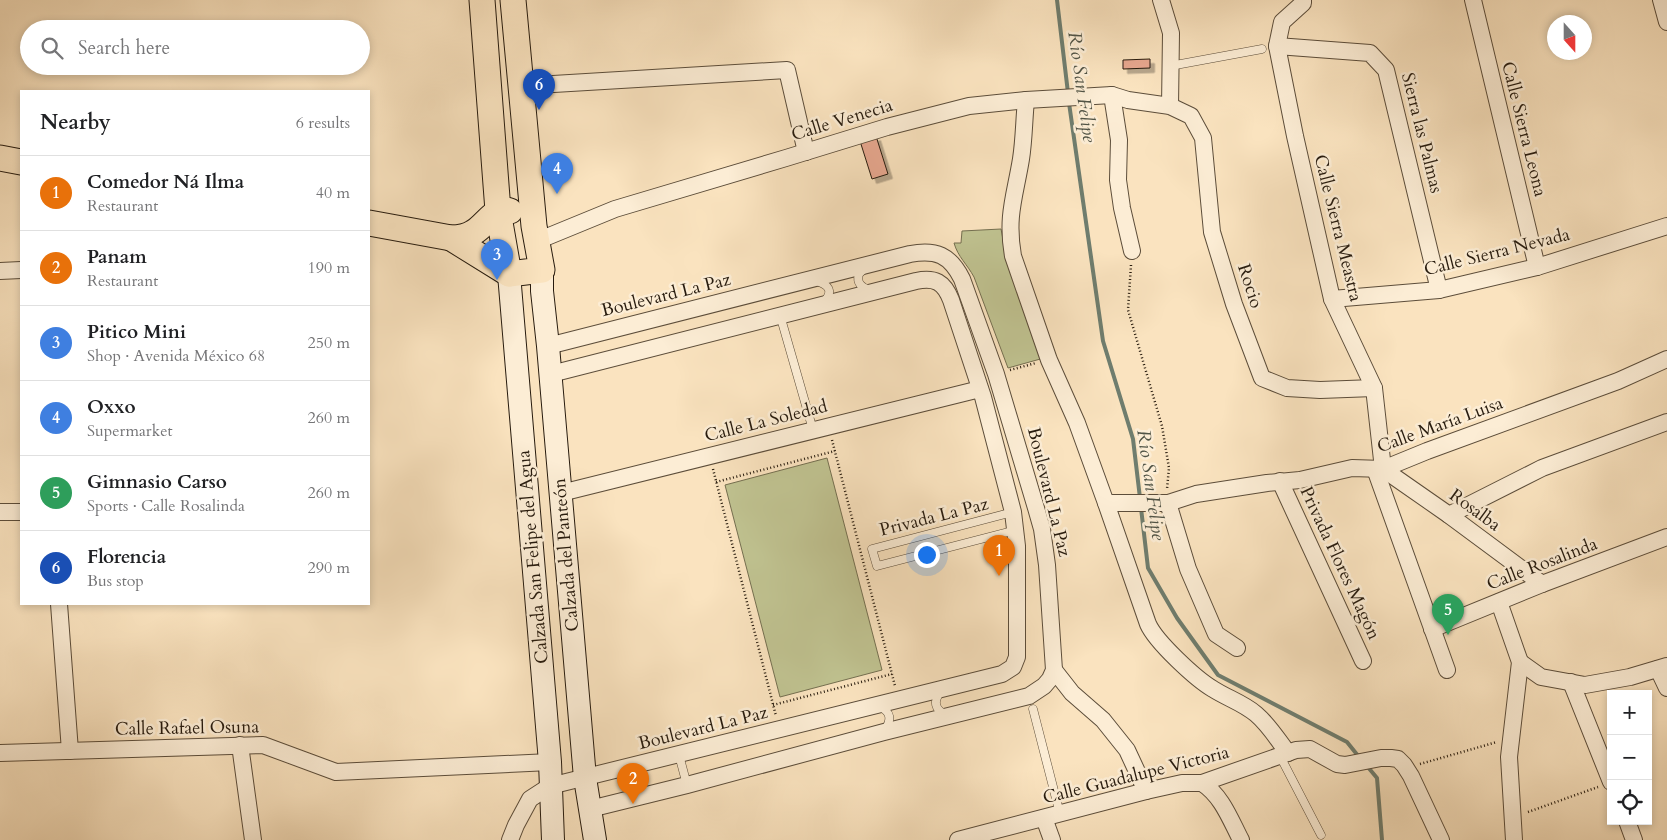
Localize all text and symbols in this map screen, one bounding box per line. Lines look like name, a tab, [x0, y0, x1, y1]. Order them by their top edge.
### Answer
north arrow	[1547, 15, 1592, 60]
search box	[20, 20, 370, 75]
water label: Río San Felipe	[1061, 30, 1103, 145]
icon: search	[38, 34, 66, 62]
text: Search here	[78, 35, 170, 61]
street label: Calle Sierra Leona	[1495, 59, 1553, 199]
pin: 6	[523, 69, 555, 110]
street label: Sierra las Palmas	[1395, 70, 1449, 196]
street label: Calle Venecia	[788, 93, 896, 147]
text: Nearby	[40, 108, 111, 137]
text: 6 results	[296, 112, 350, 134]
street label: Calle Sierra Meastra	[1308, 152, 1368, 304]
pin: 4	[541, 153, 573, 194]
text: Comedor Ná Ilma	[87, 169, 244, 195]
text: 1	[52, 182, 60, 204]
text: 40 m	[316, 182, 350, 204]
text: Restaurant	[87, 195, 158, 217]
street label: Calle Sierra Nevada	[1421, 222, 1573, 282]
pin: 3	[481, 239, 513, 280]
text: Panam	[87, 244, 147, 270]
text: 2	[52, 257, 60, 279]
text: 190 m	[308, 257, 350, 279]
street label: Rocio	[1231, 261, 1269, 312]
street label: Boulevard La Paz	[599, 267, 733, 323]
text: Restaurant	[87, 270, 158, 292]
text: Pitico Mini	[87, 319, 186, 345]
text: 3	[52, 332, 60, 354]
text: 250 m	[308, 332, 350, 354]
text: Shop · Avenida México 68	[87, 345, 265, 367]
street label: Calle María Luisa	[1374, 391, 1507, 459]
text: Oxxo	[87, 394, 136, 420]
street label: Calle La Soledad	[702, 394, 830, 448]
text: 4	[52, 407, 60, 429]
text: 260 m	[308, 407, 350, 429]
text: Supermarket	[87, 420, 173, 442]
street label: Boulevard La Paz	[1021, 425, 1077, 559]
water label: Río San Felipe	[1130, 428, 1172, 543]
street label: Calzada San Felipe del Agua	[511, 449, 555, 665]
text: Gimnasio Carso	[87, 469, 227, 495]
street label: Calzada del Panteón	[547, 477, 585, 633]
text: 5	[52, 482, 60, 504]
text: 260 m	[308, 482, 350, 504]
street label: Privada Flores Magón	[1294, 482, 1387, 644]
street label: Rosalba	[1444, 483, 1506, 537]
street label: Privada La Paz	[877, 491, 991, 543]
text: Sports · Calle Rosalinda	[87, 495, 245, 517]
street label: Calle Rosalinda	[1483, 531, 1601, 597]
pin: 1	[983, 535, 1015, 576]
your location	[914, 542, 940, 568]
text: Florencia	[87, 544, 166, 570]
text: 6	[52, 557, 60, 579]
text: 290 m	[308, 557, 350, 579]
text: Bus stop	[87, 570, 144, 592]
pin: 5	[1432, 594, 1464, 635]
map controls	[1607, 690, 1652, 825]
button: +	[1607, 690, 1652, 735]
street label: Boulevard La Paz	[636, 700, 770, 756]
street label: Calle Rafael Osuna	[115, 714, 260, 742]
button: −	[1607, 735, 1652, 780]
street label: Calle Guadalupe Victoria	[1040, 740, 1232, 810]
pin: 2	[617, 763, 649, 804]
button: locate	[1607, 780, 1652, 825]

